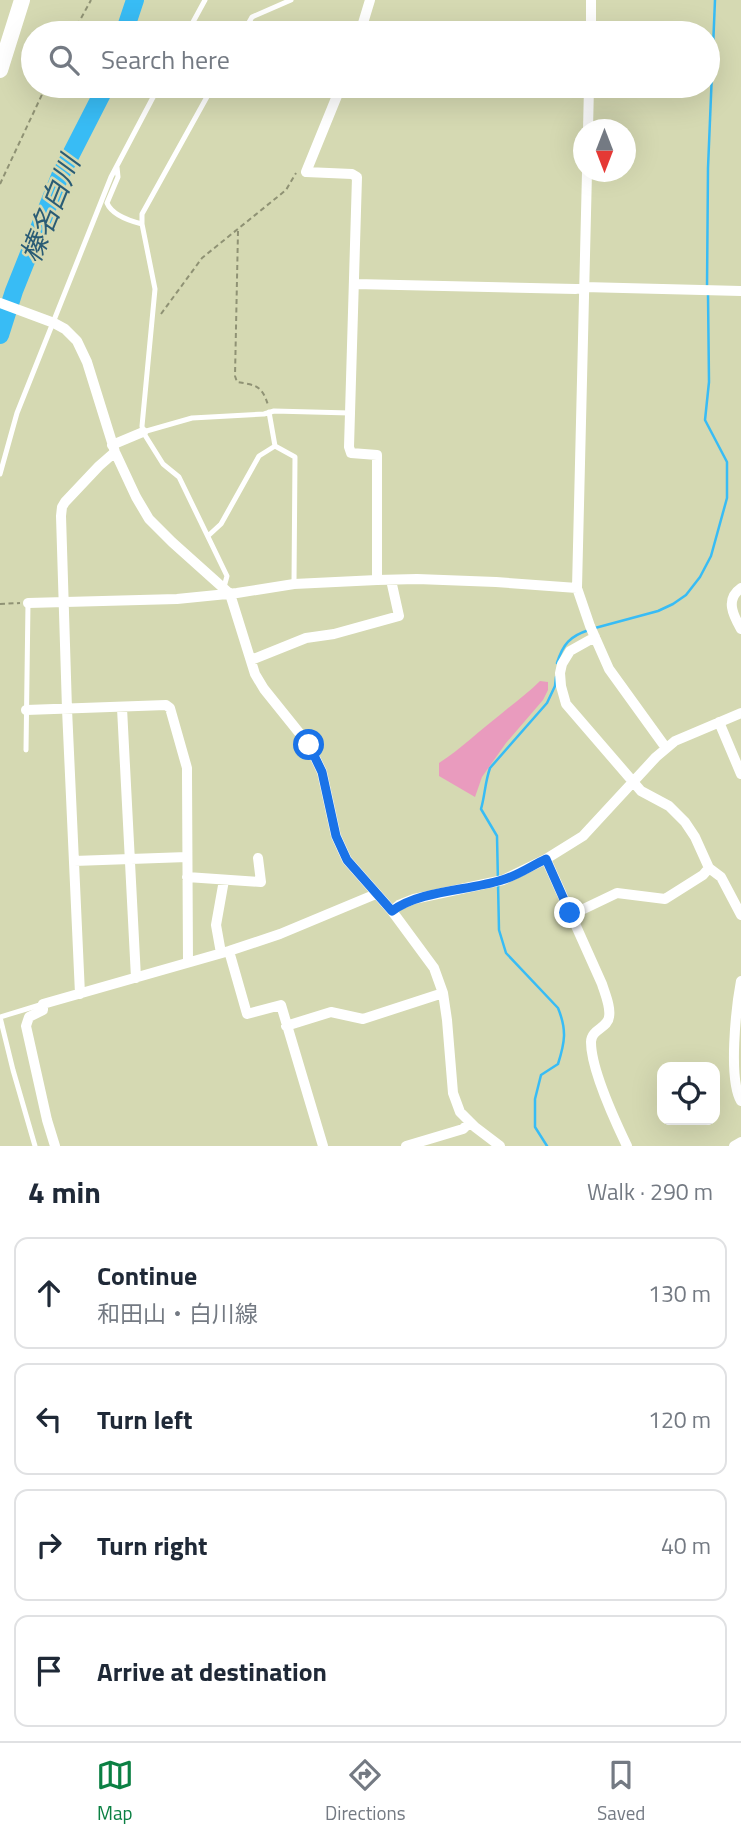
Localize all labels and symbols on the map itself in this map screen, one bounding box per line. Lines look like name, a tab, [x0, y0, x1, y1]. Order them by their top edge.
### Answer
north arrow	[573, 119, 636, 182]
water label: 榛名白川	[9, 146, 92, 269]
route start	[293, 729, 324, 760]
route end	[554, 897, 585, 928]

